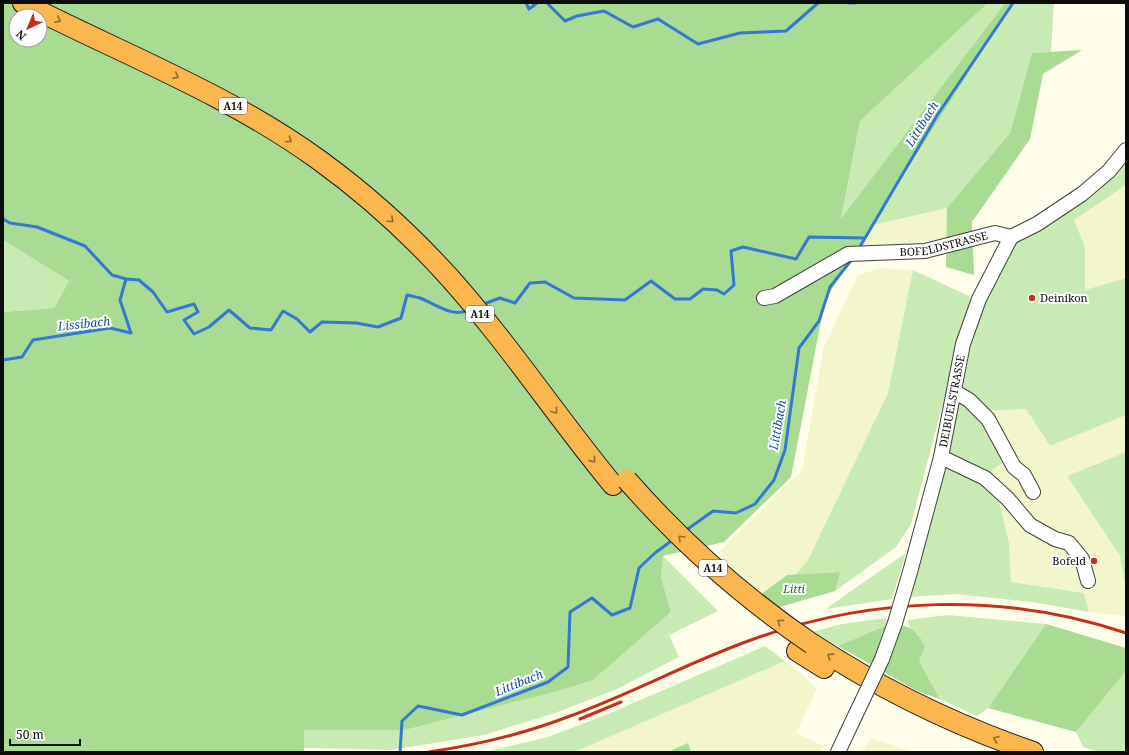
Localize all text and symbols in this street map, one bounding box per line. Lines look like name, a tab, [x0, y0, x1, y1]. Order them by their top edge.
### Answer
north arrow	[8, 8, 48, 48]
one-way arrow	[54, 15, 62, 23]
text: N	[12, 27, 29, 44]
one-way arrow	[172, 71, 179, 79]
road number: A14	[219, 98, 247, 114]
water label: Littibach	[900, 98, 942, 150]
one-way arrow	[285, 135, 292, 142]
one-way arrow	[386, 215, 394, 222]
street label: BOFELDSTRASSE	[899, 227, 989, 259]
place label: Deinikon	[1040, 290, 1088, 305]
marker: Deinikon	[1027, 293, 1037, 303]
road number: A14	[466, 306, 494, 322]
water label: Lissibach	[56, 312, 111, 335]
street label: DEIBUELSTRASSE	[935, 353, 968, 449]
water label: Littibach	[765, 399, 790, 452]
one-way arrow	[550, 407, 557, 414]
one-way arrow	[588, 456, 595, 463]
one-way arrow	[678, 535, 686, 543]
place label: Bofeld	[1052, 553, 1086, 568]
marker: Bofeld	[1089, 556, 1099, 566]
road number: A14	[699, 560, 727, 576]
park label: Litti	[782, 581, 805, 596]
one-way arrow	[777, 620, 784, 627]
one-way arrow	[827, 653, 834, 661]
water label: Littibach	[491, 665, 545, 700]
scale bar	[10, 721, 80, 747]
text: 50 m	[16, 726, 44, 743]
one-way arrow	[992, 735, 999, 743]

